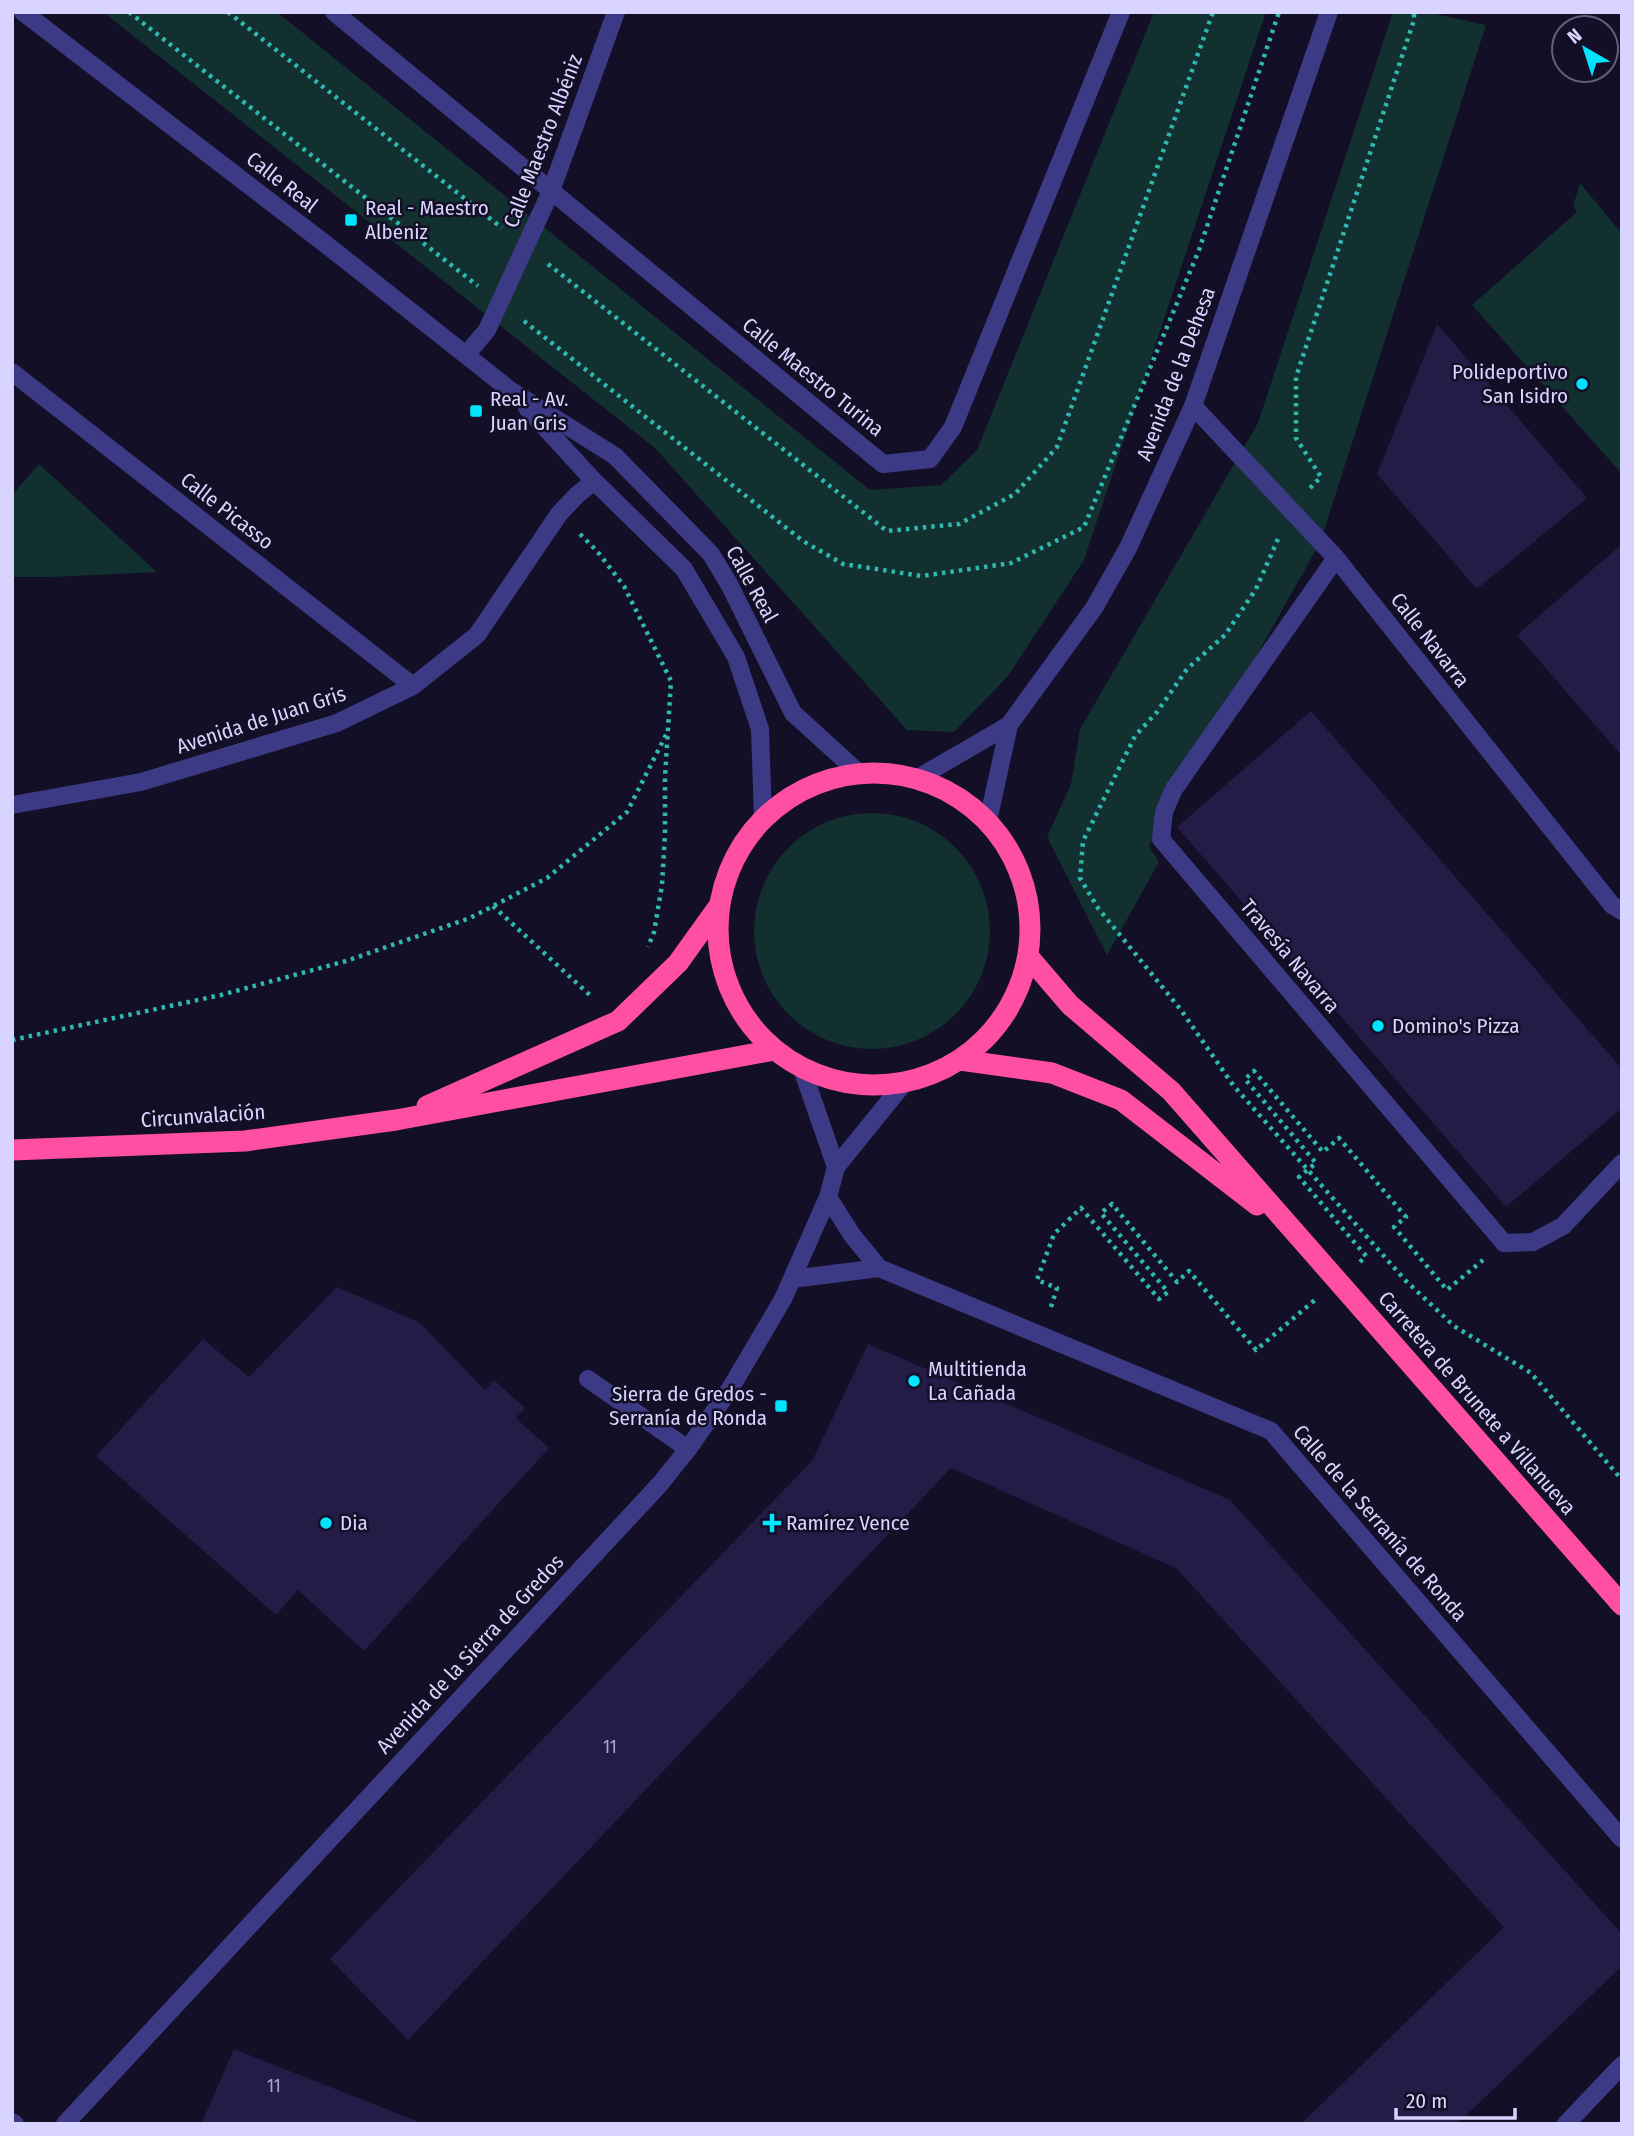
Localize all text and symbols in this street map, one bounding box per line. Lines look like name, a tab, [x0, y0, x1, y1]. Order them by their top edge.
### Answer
north arrow	[1550, 14, 1620, 84]
text: N	[1563, 24, 1586, 49]
street label: Calle Maestro Albéniz	[498, 51, 588, 231]
street label: Calle Real	[241, 146, 323, 218]
place label: Real - Maestro Albeniz	[365, 195, 489, 245]
marker: Real - Maestro Albeniz	[343, 212, 359, 228]
street label: Avenida de la Dehesa	[1131, 284, 1221, 464]
street label: Calle Maestro Turina	[737, 312, 889, 442]
place label: Polideportivo San Isidro	[1452, 359, 1568, 409]
marker: Polideportivo San Isidro	[1574, 376, 1590, 392]
place label: Real - Av. Juan Gris	[490, 386, 569, 436]
marker: Real - Av. Juan Gris	[468, 403, 484, 419]
street label: Calle Picasso	[175, 467, 279, 555]
street label: Calle Real	[720, 541, 784, 627]
street label: Calle Navarra	[1385, 587, 1475, 693]
street label: Avenida de Juan Gris	[173, 680, 349, 760]
street label: Travesía Navarra	[1235, 894, 1345, 1018]
place label: Domino's Pizza	[1392, 1013, 1519, 1039]
marker: Domino's Pizza	[1370, 1018, 1386, 1034]
street label: Circunvalación	[140, 1099, 266, 1133]
street label: Carretera de Brunete a Villanueva	[1373, 1286, 1581, 1520]
place label: Multitienda La Cañada	[928, 1356, 1027, 1406]
marker: Multitienda La Cañada	[906, 1373, 922, 1389]
place label: Sierra de Gredos - Serranía de Ronda	[609, 1381, 767, 1431]
marker: Sierra de Gredos - Serranía de Ronda	[773, 1398, 789, 1414]
street label: Calle de la Serranía de Ronda	[1287, 1419, 1473, 1627]
place label: Dia	[340, 1510, 368, 1536]
place label: Ramírez Vence	[786, 1510, 910, 1536]
marker: Dia	[318, 1515, 334, 1531]
marker: Ramírez Vence	[764, 1515, 780, 1531]
street label: Avenida de la Sierra de Gredos	[371, 1549, 569, 1759]
house number: 11	[603, 1736, 617, 1758]
house number: 11	[267, 2075, 281, 2097]
scale bar	[1396, 2076, 1515, 2120]
text: 20 m	[1406, 2088, 1447, 2114]

